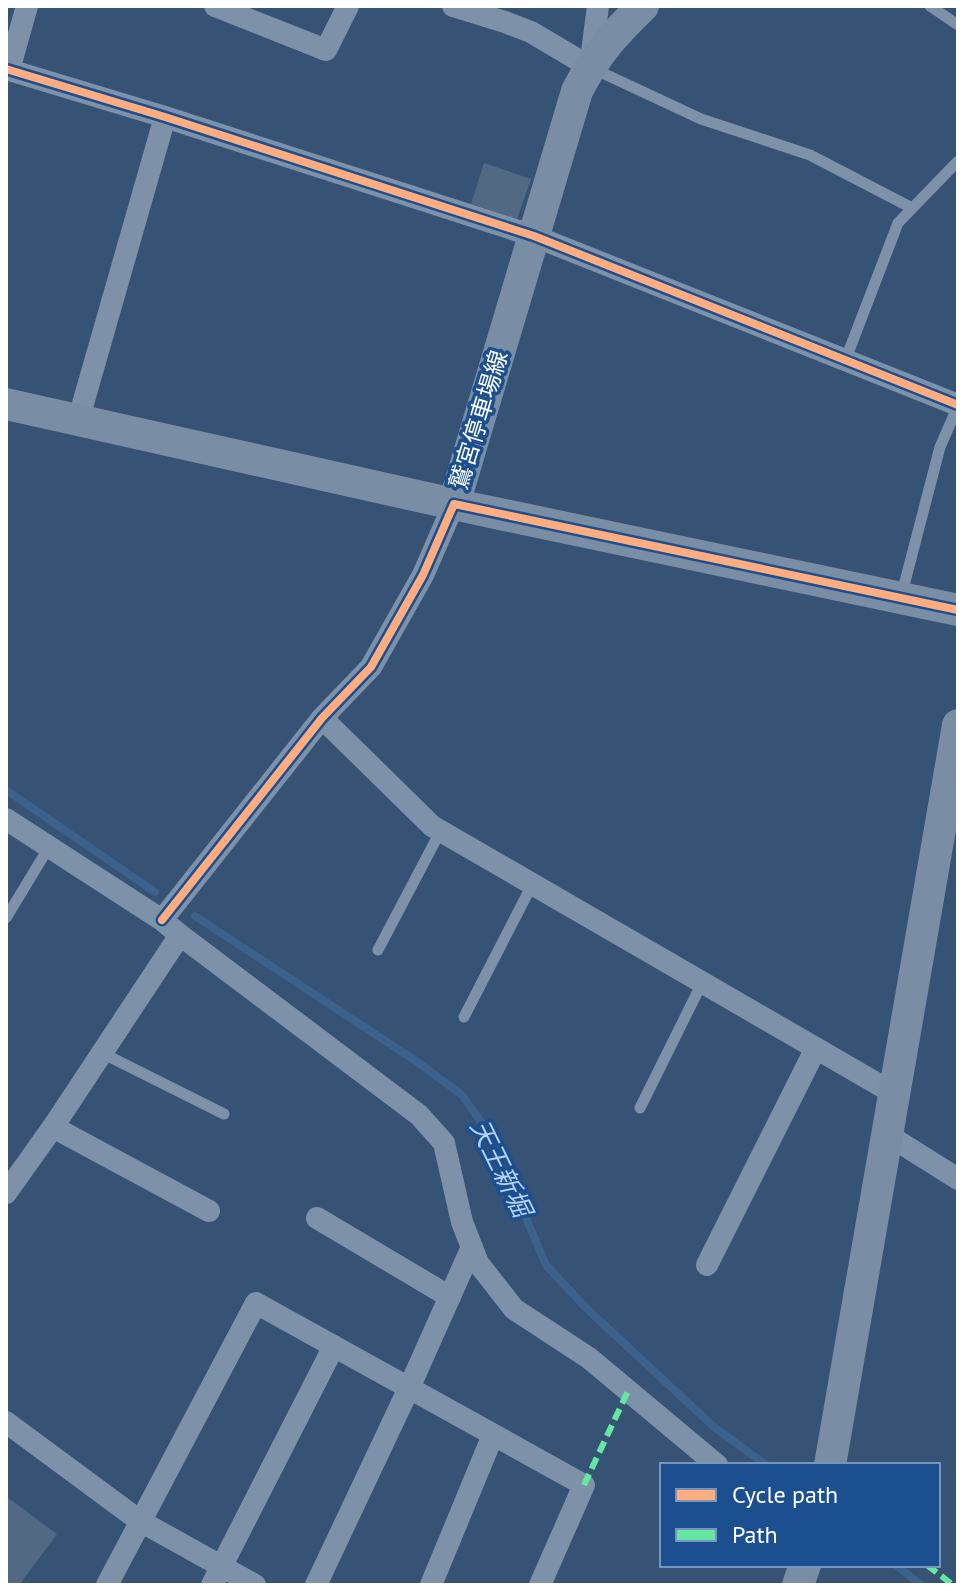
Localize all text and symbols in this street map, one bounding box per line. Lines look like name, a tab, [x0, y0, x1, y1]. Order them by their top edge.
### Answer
street label: 鷲宮停車場線	[443, 346, 514, 493]
water label: 天王新堀	[464, 1114, 541, 1225]
legend	[660, 1463, 940, 1567]
text: Cycle path	[732, 1479, 838, 1510]
text: Path	[732, 1519, 778, 1550]

